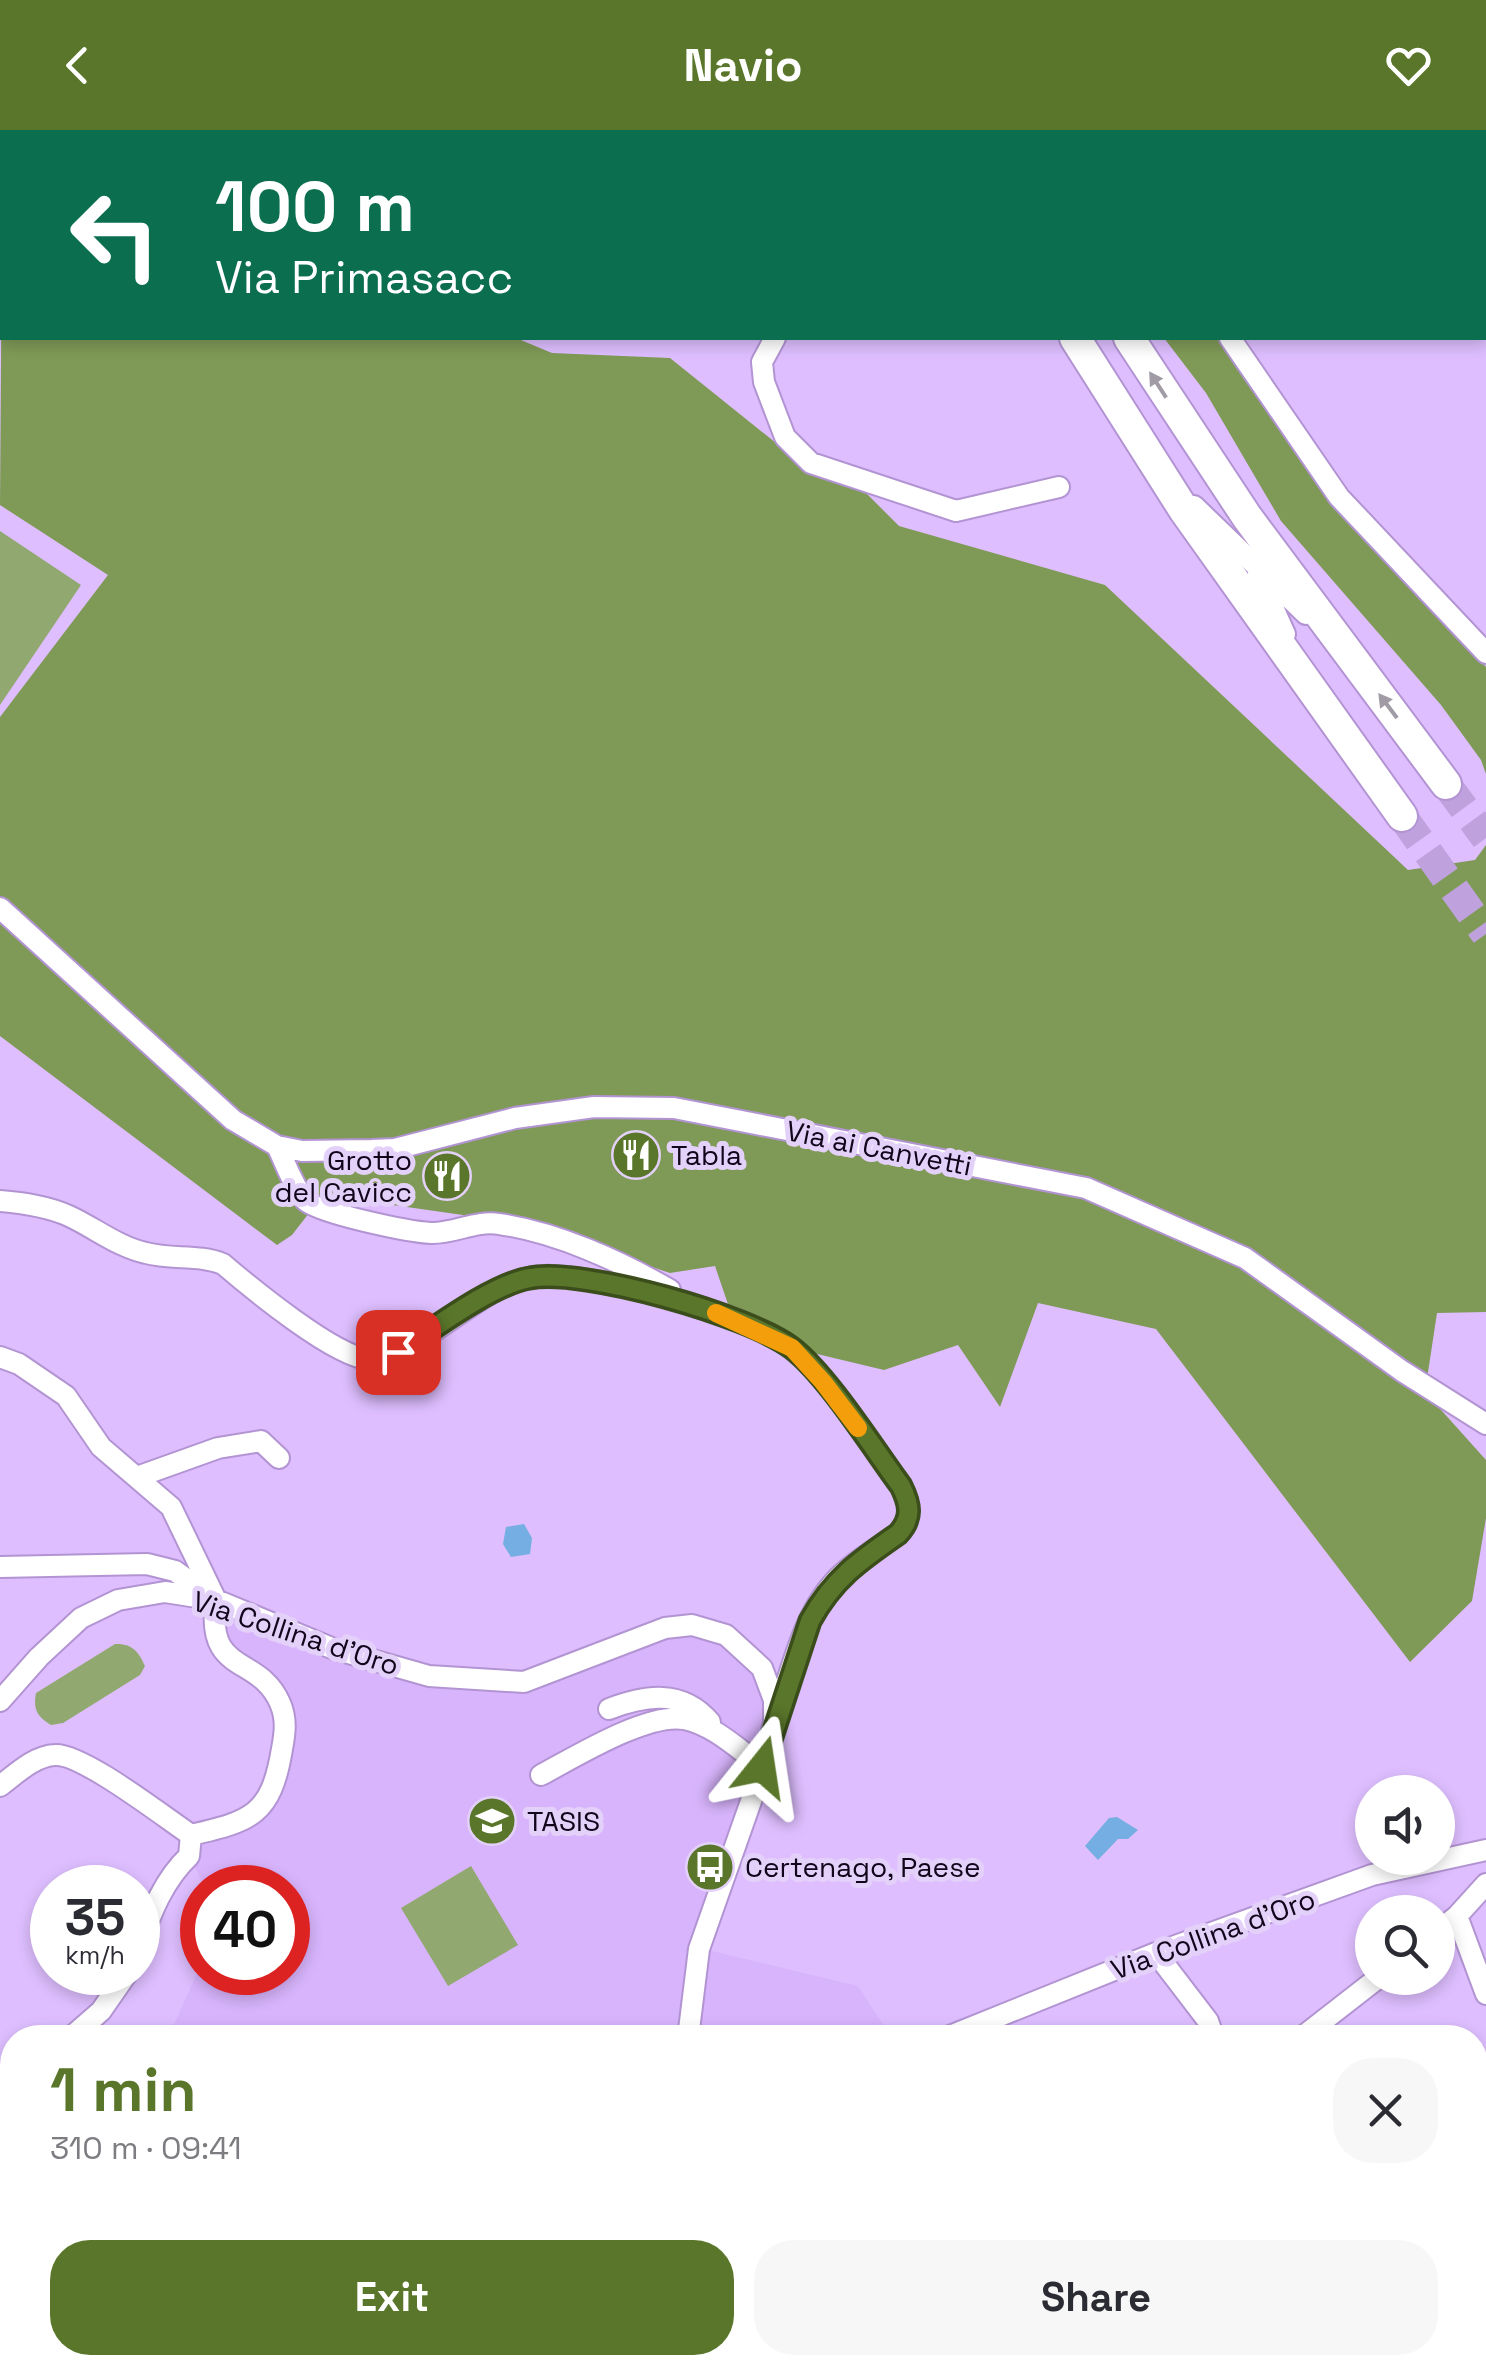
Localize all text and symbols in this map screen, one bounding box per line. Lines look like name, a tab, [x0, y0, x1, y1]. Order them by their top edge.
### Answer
text: Navio	[683, 37, 803, 94]
icon: back	[50, 38, 105, 93]
icon: heart	[1381, 38, 1436, 93]
text: 100 m	[215, 162, 415, 251]
icon: left	[50, 170, 180, 300]
text: Via Primasacc	[215, 249, 513, 306]
one-way arrow	[1150, 371, 1168, 399]
one-way arrow	[1378, 693, 1398, 719]
street label: Via ai Canvetti	[783, 1112, 975, 1184]
restaurant icon: Tabla	[610, 1129, 662, 1181]
place label: Tabla	[671, 1137, 742, 1173]
place label: Grotto del Cavicc	[275, 1142, 412, 1210]
restaurant icon: Grotto del Cavicc	[421, 1150, 473, 1202]
pin	[356, 1310, 441, 1395]
icon: arrive	[371, 1325, 426, 1380]
street label: Via Collina d'Oro	[188, 1583, 404, 1683]
position arrow	[710, 1715, 814, 1819]
map controls	[1355, 1775, 1455, 1995]
button: sound	[1355, 1775, 1455, 1875]
school or university icon: TASIS	[466, 1795, 518, 1847]
place label: TASIS	[527, 1803, 600, 1839]
bus stop icon: Certenago, Paese	[684, 1841, 736, 1893]
place label: Certenago, Paese	[745, 1849, 980, 1885]
speed limit sign: 40	[180, 1865, 310, 1995]
street label: Via Collina d'Oro	[1106, 1880, 1320, 1988]
text: 35	[65, 1886, 125, 1950]
button: search	[1355, 1895, 1455, 1995]
text: km/h	[65, 1939, 125, 1971]
text: 1 min	[50, 2052, 197, 2129]
button: close	[1333, 2058, 1438, 2163]
text: 310 m · 09:41	[50, 2128, 242, 2168]
button: Exit	[50, 2240, 734, 2355]
button: Share	[754, 2240, 1438, 2355]

